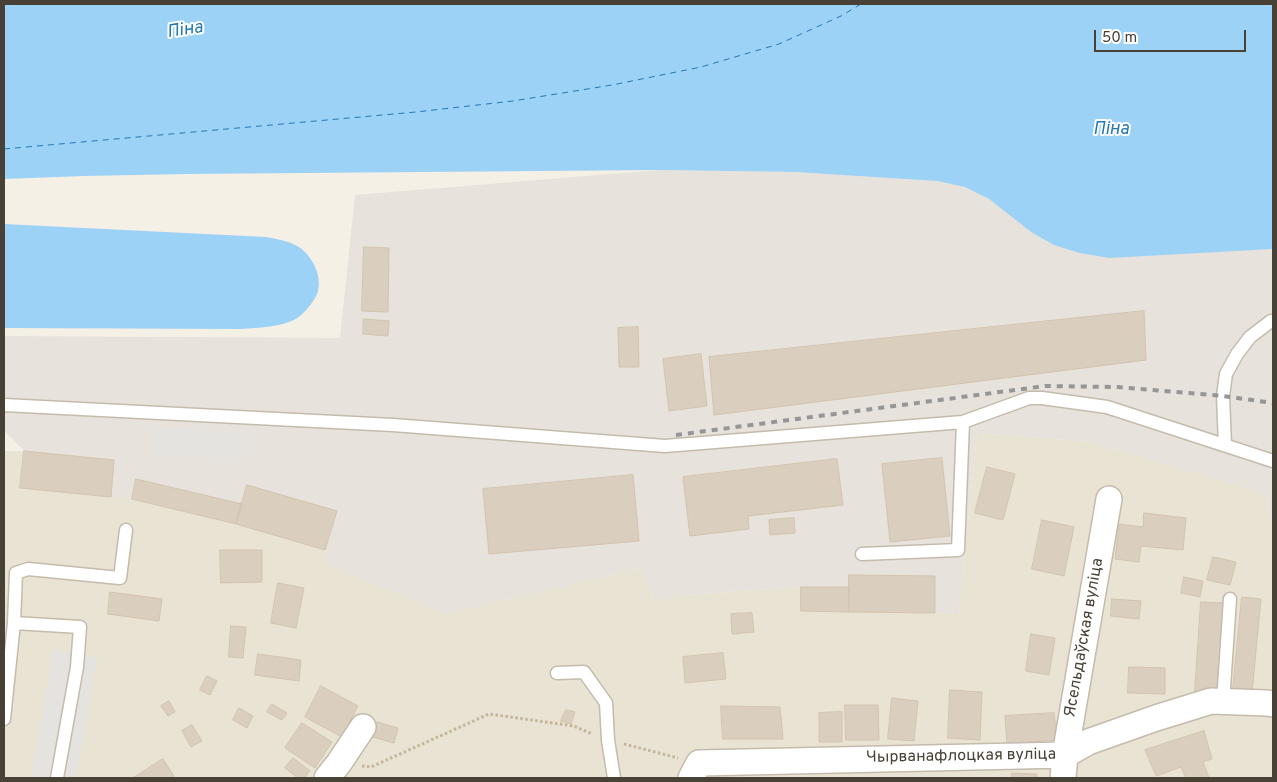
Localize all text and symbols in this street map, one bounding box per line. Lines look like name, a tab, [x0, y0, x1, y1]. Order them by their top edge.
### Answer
water label: Піна	[165, 18, 205, 44]
scale bar	[1097, 20, 1250, 52]
text: 50 m	[1102, 29, 1137, 48]
water label: Піна	[1093, 119, 1129, 141]
street label: Ясельдаўская вуліца	[1062, 557, 1108, 719]
street label: Чырванафлоцкая вуліца	[866, 746, 1056, 768]

